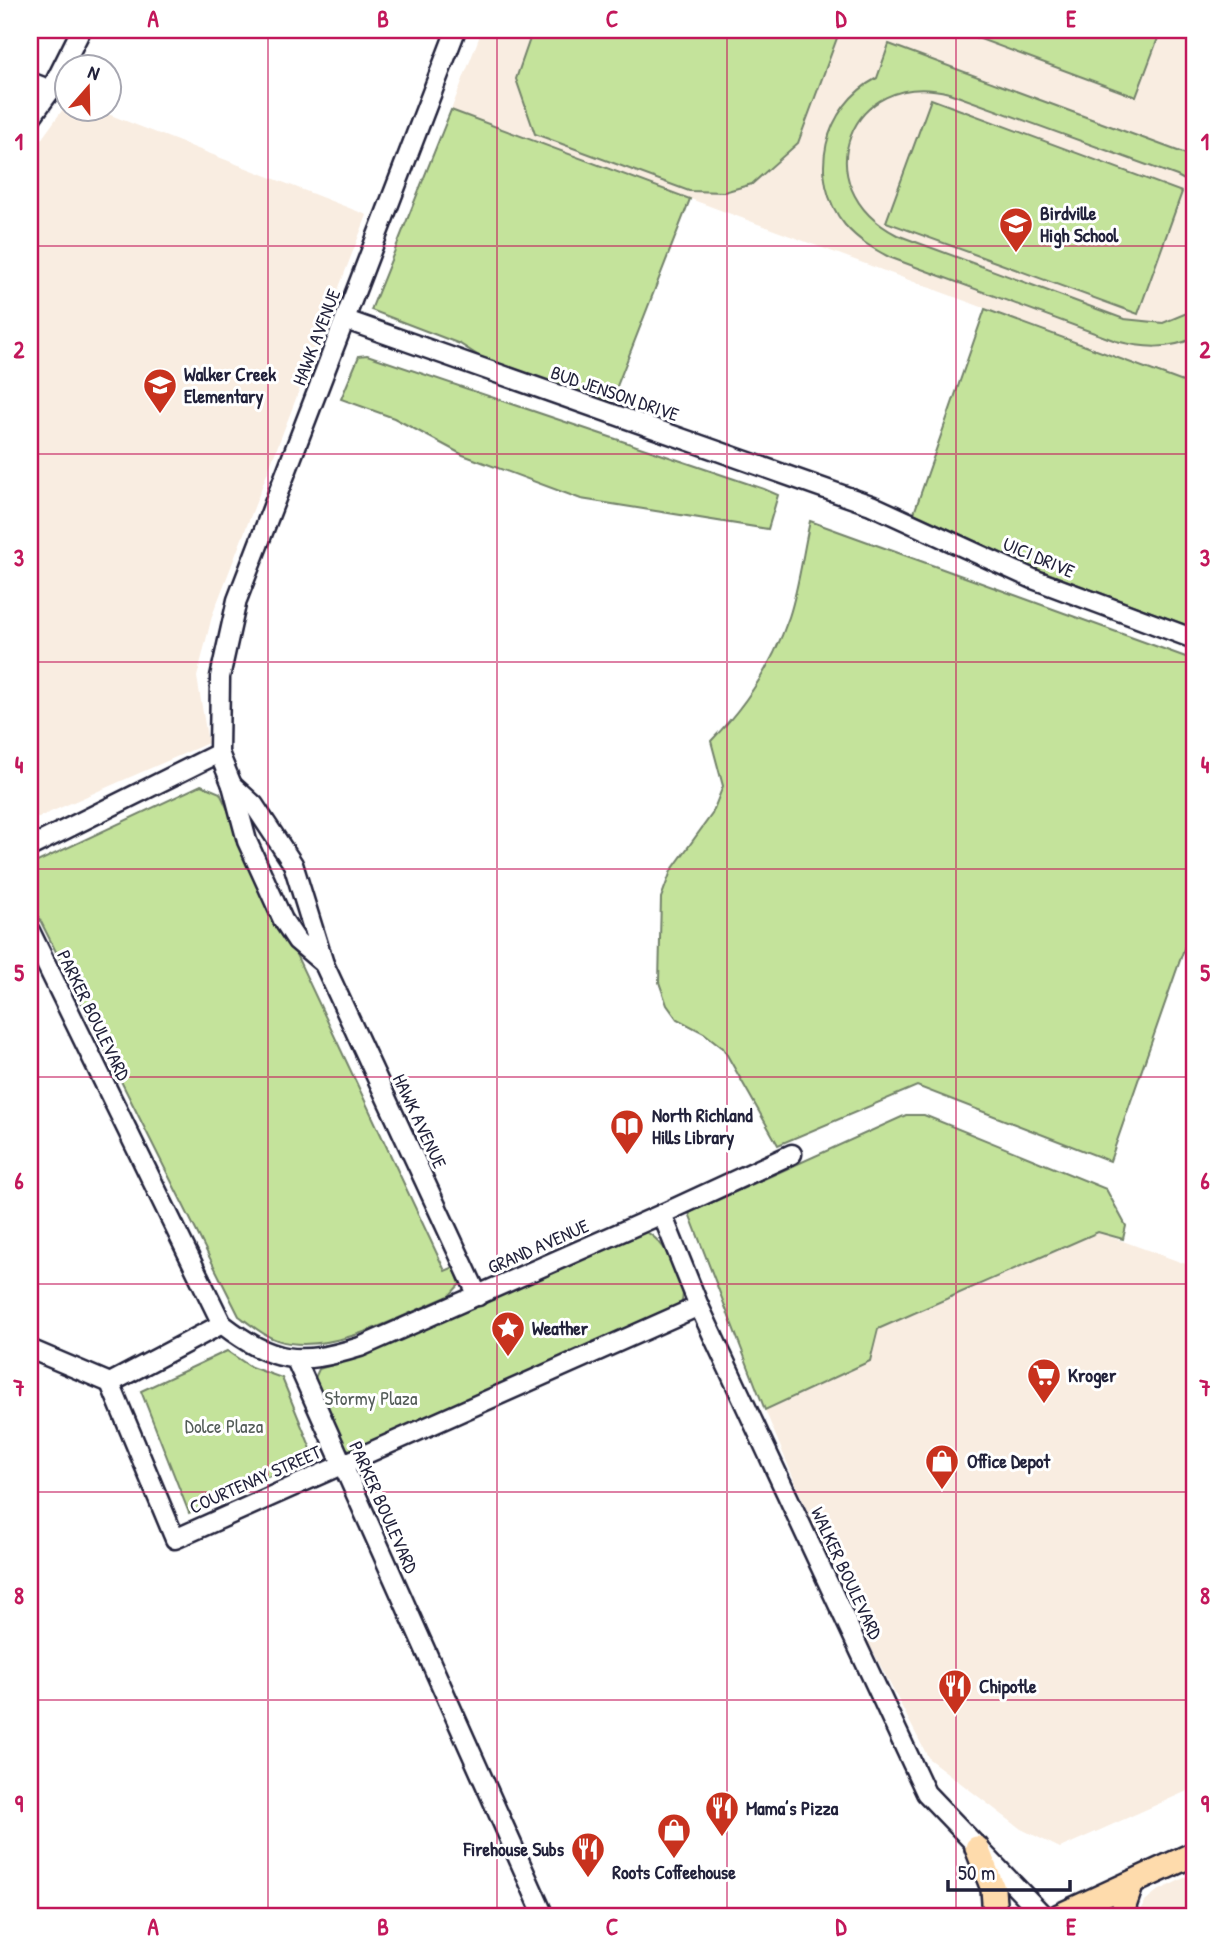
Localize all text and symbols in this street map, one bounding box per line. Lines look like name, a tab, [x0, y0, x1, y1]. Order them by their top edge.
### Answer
text: A	[147, 3, 159, 34]
text: B	[377, 3, 389, 34]
text: C	[606, 3, 618, 34]
text: D	[836, 3, 848, 34]
text: E	[1066, 3, 1077, 34]
north arrow	[52, 52, 122, 122]
text: N	[85, 58, 103, 86]
text: 1	[15, 126, 23, 157]
text: 1	[1201, 126, 1209, 157]
place label: Birdville High School	[1040, 200, 1119, 249]
school or university icon: Birdville High School	[997, 205, 1035, 254]
street label: HAWK AVENUE	[286, 284, 347, 389]
text: 2	[14, 334, 25, 365]
text: 2	[1200, 334, 1211, 365]
street label: BUD JENSON DRIVE	[547, 359, 683, 427]
place label: Walker Creek Elementary	[184, 361, 276, 410]
school or university icon: Walker Creek Elementary	[141, 366, 179, 415]
street label: UICI DRIVE	[999, 530, 1079, 584]
text: 3	[14, 542, 24, 573]
text: 3	[1200, 542, 1210, 573]
text: 4	[15, 749, 24, 780]
text: 4	[1201, 749, 1210, 780]
street label: PARKER BOULEVARD	[51, 945, 137, 1085]
text: 5	[14, 957, 24, 988]
text: 5	[1200, 957, 1210, 988]
street label: HAWK AVENUE	[387, 1070, 453, 1173]
place label: North Richland Hills Library	[652, 1102, 753, 1151]
library icon: North Richland Hills Library	[608, 1107, 646, 1156]
text: 6	[14, 1165, 24, 1196]
text: 6	[1200, 1165, 1210, 1196]
street label: GRAND AVENUE	[483, 1212, 593, 1280]
place icon: Weather	[489, 1309, 527, 1358]
place label: Weather	[532, 1315, 589, 1341]
supermarket icon: Kroger	[1025, 1356, 1063, 1405]
place label: Kroger	[1068, 1362, 1117, 1389]
text: 7	[12, 1372, 25, 1403]
text: 7	[1198, 1372, 1211, 1403]
park label: Stormy Plaza	[325, 1385, 418, 1411]
park label: Dolce Plaza	[185, 1413, 264, 1439]
street label: PARKER BOULEVARD	[343, 1437, 425, 1577]
street label: COURTENAY STREET	[185, 1438, 326, 1520]
shop icon: Office Depot	[923, 1442, 961, 1491]
place label: Office Depot	[967, 1448, 1051, 1475]
street label: WALKER BOULEVARD	[805, 1503, 889, 1643]
text: 8	[14, 1580, 24, 1611]
text: 8	[1200, 1580, 1210, 1611]
restaurant icon: Chipotle	[936, 1667, 974, 1716]
place label: Chipotle	[979, 1673, 1037, 1700]
text: 9	[15, 1788, 24, 1819]
text: 9	[1201, 1788, 1210, 1819]
restaurant icon: Mama’s Pizza	[703, 1789, 741, 1838]
place label: Mama’s Pizza	[746, 1795, 839, 1821]
shop icon: Roots Coffeehouse	[655, 1811, 693, 1860]
restaurant icon: Firehouse Subs	[569, 1830, 607, 1879]
place label: Firehouse Subs	[463, 1836, 565, 1862]
scale bar	[948, 1848, 1070, 1892]
text: 50 m	[958, 1858, 995, 1887]
place label: Roots Coffeehouse	[612, 1859, 736, 1885]
text: A	[147, 1911, 159, 1942]
text: B	[377, 1911, 389, 1942]
text: C	[606, 1911, 618, 1942]
text: D	[836, 1911, 848, 1942]
text: E	[1066, 1911, 1077, 1942]

